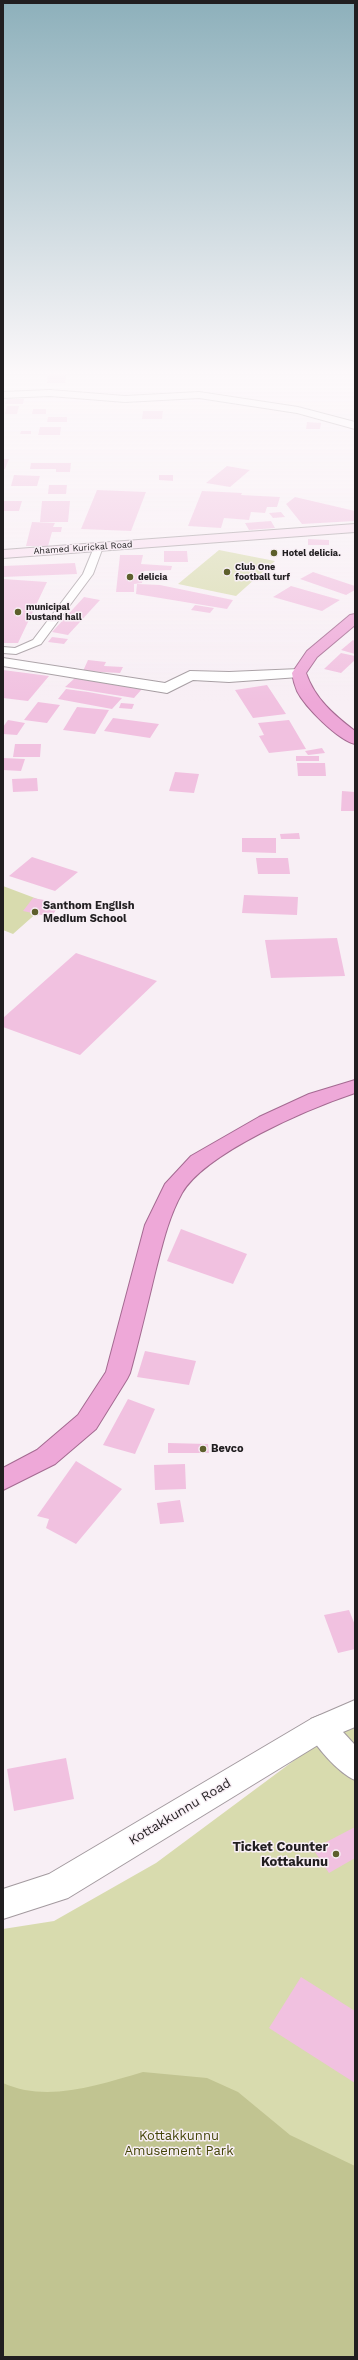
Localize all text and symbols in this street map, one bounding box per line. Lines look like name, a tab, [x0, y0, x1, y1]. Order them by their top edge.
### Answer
street label: Ahamed Kurickal Road	[33, 539, 133, 557]
marker: Hotel delicia.	[269, 548, 279, 558]
place label: Hotel delicia.	[282, 548, 341, 558]
place label: Club One football turf	[235, 562, 290, 583]
marker: Club One football turf	[222, 567, 232, 577]
marker: delicia	[125, 572, 135, 582]
place label: delicia	[138, 572, 167, 582]
place label: municipal bustand hall	[26, 602, 82, 623]
marker: municipal bustand hall	[13, 607, 23, 617]
place label: Santhom English Medium School	[43, 899, 134, 925]
marker: Santhom English Medium School	[30, 907, 40, 917]
place label: Bevco	[211, 1442, 244, 1456]
marker: Bevco	[198, 1444, 208, 1454]
street label: Kottakkunnu Road	[126, 1775, 234, 1849]
place label: Ticket Counter Kottakunu	[232, 1839, 328, 1870]
marker: Ticket Counter Kottakunu	[331, 1849, 341, 1859]
park label: Kottakkunnu Amusement Park	[124, 2128, 234, 2159]

